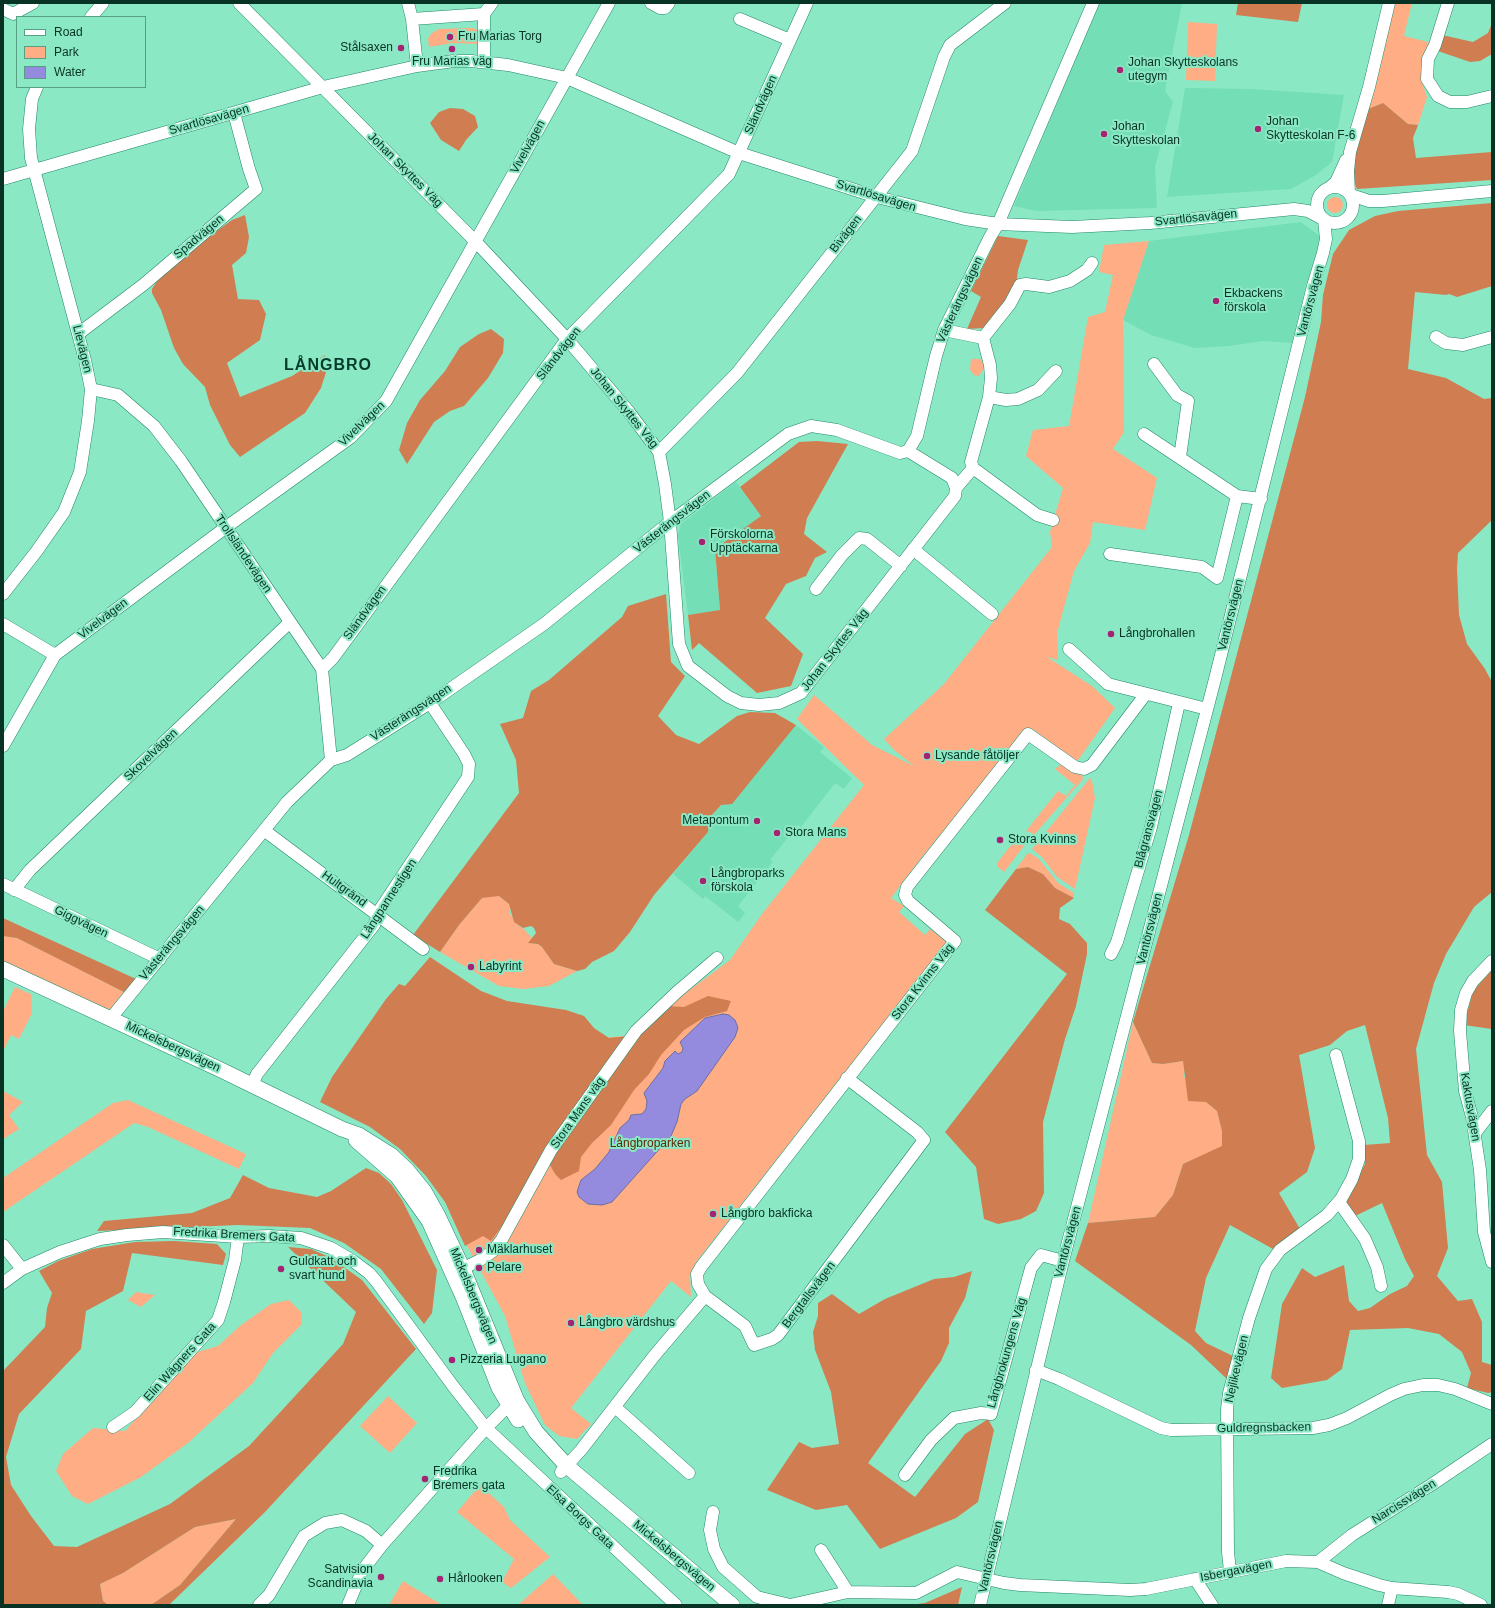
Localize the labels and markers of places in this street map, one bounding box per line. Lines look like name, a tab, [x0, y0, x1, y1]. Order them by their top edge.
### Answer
place label: Fru Marias Torg	[458, 30, 542, 44]
marker: Fru Marias Torg	[445, 32, 455, 42]
place label: Stålsaxen	[340, 41, 393, 55]
marker: Stålsaxen	[396, 43, 406, 53]
marker: Fru Marias väg	[447, 44, 457, 54]
place label: Fru Marias väg	[412, 55, 492, 69]
place label: Johan Skytteskolans utegym	[1128, 56, 1238, 84]
marker: Johan Skytteskolans utegym	[1115, 65, 1125, 75]
place label: Johan Skytteskolan F-6	[1266, 115, 1355, 143]
place label: Johan Skytteskolan	[1112, 120, 1180, 148]
marker: Johan Skytteskolan F-6	[1253, 124, 1263, 134]
marker: Johan Skytteskolan	[1099, 129, 1109, 139]
place label: Ekbackens förskola	[1224, 287, 1283, 315]
marker: Ekbackens förskola	[1211, 296, 1221, 306]
place label: Förskolorna Upptäckarna	[710, 528, 778, 556]
marker: Förskolorna Upptäckarna	[697, 537, 707, 547]
place label: Långbrohallen	[1119, 627, 1195, 641]
marker: Långbrohallen	[1106, 629, 1116, 639]
place label: Lysande fåtöljer	[935, 749, 1019, 763]
marker: Lysande fåtöljer	[922, 751, 932, 761]
place label: Metapontum	[682, 814, 749, 828]
marker: Metapontum	[752, 816, 762, 826]
place label: Stora Mans	[785, 826, 846, 840]
marker: Stora Mans	[772, 828, 782, 838]
place label: Stora Kvinns	[1008, 833, 1076, 847]
marker: Stora Kvinns	[995, 835, 1005, 845]
place label: Långbroparks förskola	[711, 867, 784, 895]
marker: Långbroparks förskola	[698, 876, 708, 886]
place label: Labyrint	[479, 960, 522, 974]
marker: Labyrint	[466, 962, 476, 972]
place label: Långbro bakficka	[721, 1207, 812, 1221]
marker: Långbro bakficka	[708, 1209, 718, 1219]
place label: Mäklarhuset	[487, 1243, 552, 1257]
marker: Mäklarhuset	[474, 1245, 484, 1255]
place label: Guldkatt och svart hund	[289, 1255, 356, 1283]
place label: Pelare	[487, 1261, 522, 1275]
marker: Pelare	[474, 1263, 484, 1273]
marker: Guldkatt och svart hund	[276, 1264, 286, 1274]
place label: Långbro värdshus	[579, 1316, 675, 1330]
marker: Långbro värdshus	[566, 1318, 576, 1328]
place label: Pizzeria Lugano	[460, 1353, 546, 1367]
marker: Pizzeria Lugano	[447, 1355, 457, 1365]
place label: Fredrika Bremers gata	[433, 1465, 505, 1493]
marker: Fredrika Bremers gata	[420, 1474, 430, 1484]
place label: Satvision Scandinavia	[308, 1563, 373, 1591]
marker: Satvision Scandinavia	[376, 1572, 386, 1582]
place label: Hårlooken	[448, 1572, 503, 1586]
marker: Hårlooken	[435, 1574, 445, 1584]

